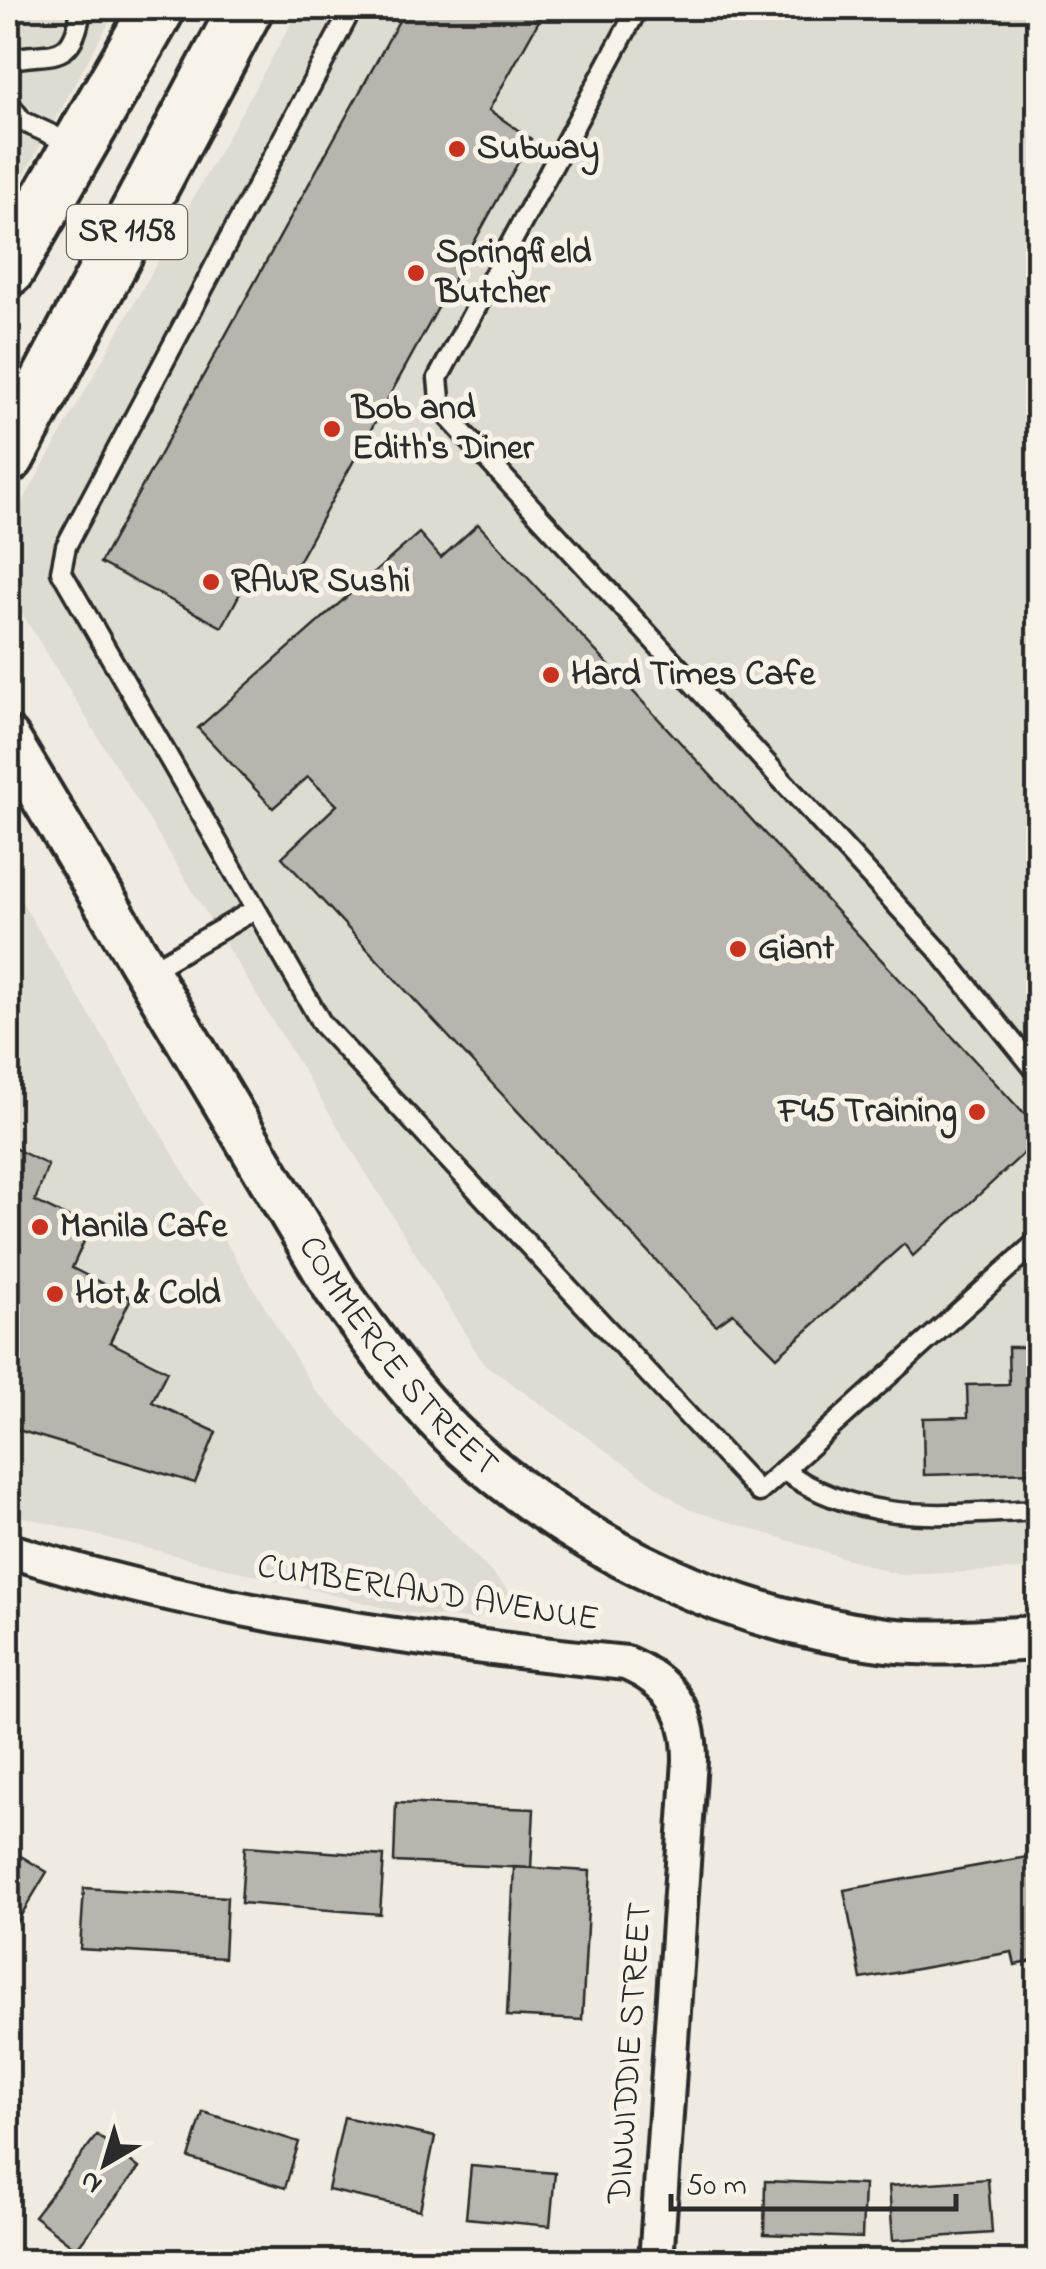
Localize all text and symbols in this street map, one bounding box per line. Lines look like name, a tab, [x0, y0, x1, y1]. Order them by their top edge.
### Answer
place label: Subway	[477, 124, 599, 176]
marker: Subway	[446, 138, 468, 160]
road number: SR 1158	[67, 205, 187, 259]
place label: Springfield Butcher	[434, 228, 592, 319]
marker: Springfield Butcher	[405, 262, 427, 284]
place label: Bob and Edith's Diner	[350, 384, 535, 475]
marker: Bob and Edith's Diner	[321, 418, 343, 440]
place label: RAWR Sushi	[231, 557, 410, 608]
marker: RAWR Sushi	[200, 571, 222, 593]
place label: Hard Times Cafe	[571, 650, 817, 701]
marker: Hard Times Cafe	[540, 664, 562, 686]
place label: Giant	[758, 924, 834, 975]
marker: Giant	[727, 938, 749, 960]
place label: F45 Training	[776, 1087, 957, 1139]
marker: F45 Training	[966, 1101, 988, 1123]
place label: Manila Cafe	[60, 1202, 229, 1253]
marker: Manila Cafe	[29, 1216, 51, 1238]
street label: COMMERCE STREET	[285, 1227, 509, 1490]
place label: Hot & Cold	[75, 1269, 221, 1320]
marker: Hot & Cold	[44, 1283, 66, 1305]
street label: CUMBERLAND AVENUE	[253, 1542, 603, 1646]
street label: DINWIDDIE STREET	[595, 1901, 667, 2206]
north arrow	[55, 2114, 155, 2214]
scale bar	[671, 2149, 956, 2211]
text: N	[72, 2159, 112, 2203]
text: 50 m	[686, 2165, 747, 2209]

